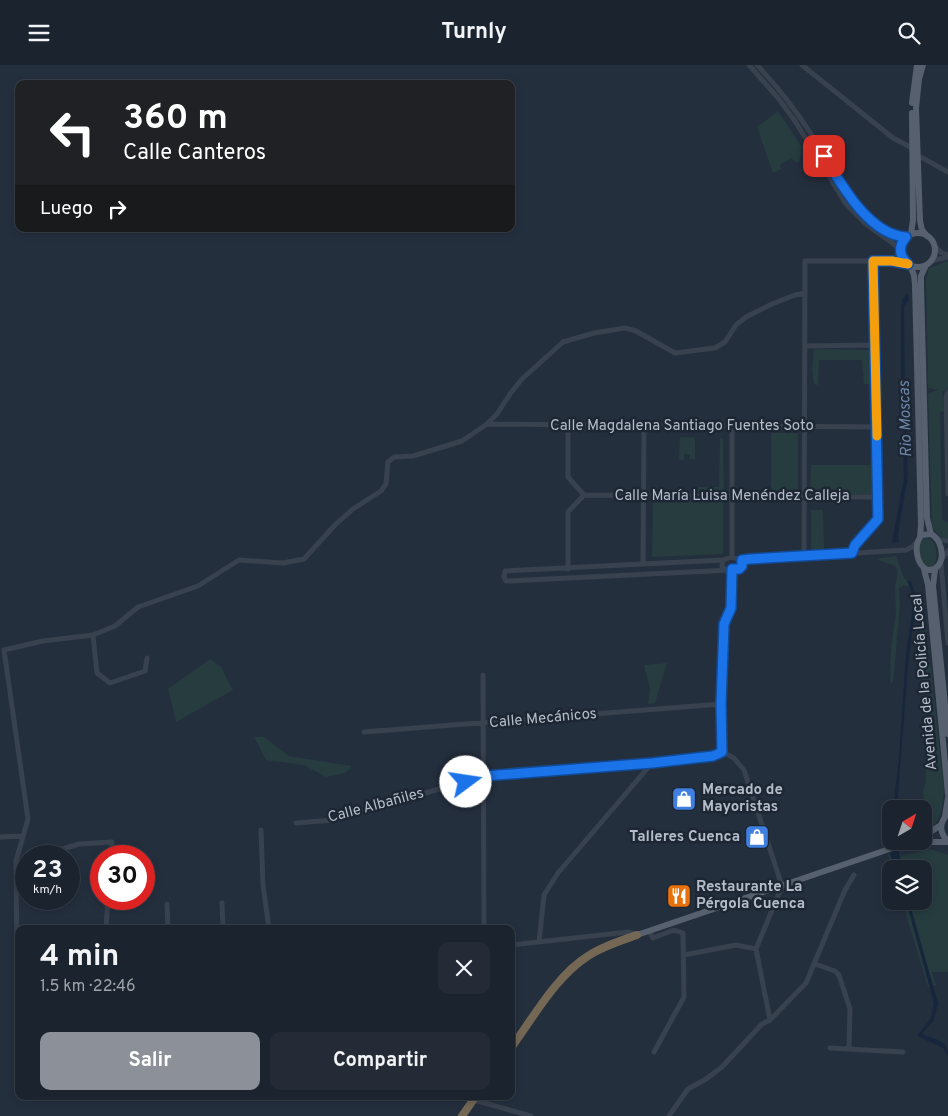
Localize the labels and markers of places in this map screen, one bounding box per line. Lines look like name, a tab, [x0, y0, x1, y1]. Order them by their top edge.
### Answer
pin	[803, 135, 845, 177]
place label: Mercado de Mayoristas	[702, 781, 783, 817]
shop icon: Mercado de Mayoristas	[671, 786, 697, 812]
shop icon: Talleres Cuenca	[744, 824, 770, 850]
place label: Talleres Cuenca	[629, 828, 740, 847]
place label: Restaurante La Pérgola Cuenca	[696, 878, 805, 914]
restaurant icon: Restaurante La Pérgola Cuenca	[666, 883, 692, 909]

